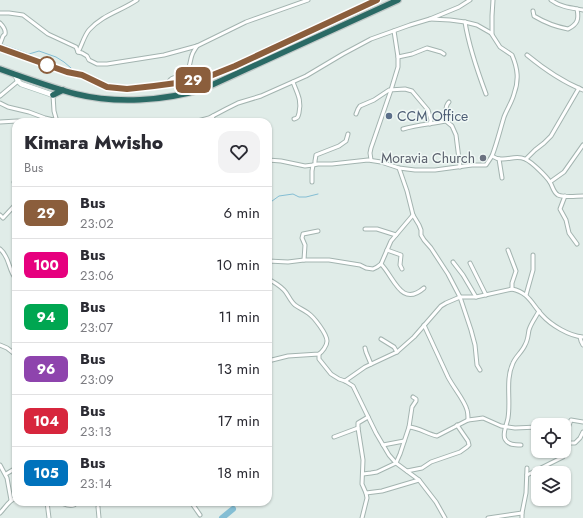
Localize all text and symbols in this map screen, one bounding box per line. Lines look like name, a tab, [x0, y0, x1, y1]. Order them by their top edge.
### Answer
unlabelled marker	[38, 56, 56, 74]
line badge: 29	[175, 67, 211, 93]
text: 29	[184, 70, 202, 90]
place label: CCM Office	[397, 106, 468, 126]
marker: CCM Office	[384, 111, 394, 121]
text: Kimara Mwisho	[24, 129, 163, 156]
button: heart	[218, 131, 260, 173]
place label: Moravia Church	[381, 148, 475, 168]
marker: Moravia Church	[478, 153, 488, 163]
text: Bus	[24, 158, 43, 177]
text: Bus	[80, 192, 105, 214]
text: 6 min	[223, 202, 260, 224]
text: 29	[37, 203, 55, 223]
text: 23:02	[80, 214, 114, 233]
text: Bus	[80, 244, 105, 266]
text: 10 min	[216, 254, 260, 276]
text: 100	[33, 255, 59, 275]
text: 23:06	[80, 266, 114, 285]
text: Bus	[80, 296, 105, 318]
text: 11 min	[219, 306, 260, 328]
text: 94	[36, 307, 56, 327]
text: 23:07	[80, 318, 113, 337]
text: Bus	[80, 348, 105, 370]
text: 13 min	[217, 358, 260, 380]
text: 96	[37, 359, 55, 379]
text: 23:09	[80, 370, 114, 389]
text: Bus	[80, 400, 105, 422]
text: 17 min	[217, 410, 260, 432]
text: 104	[33, 411, 59, 431]
map controls	[531, 418, 571, 506]
button: locate	[531, 418, 571, 458]
text: 23:13	[80, 422, 111, 441]
text: Bus	[80, 452, 105, 474]
text: 18 min	[217, 462, 260, 484]
text: 105	[33, 463, 59, 483]
button: layers	[531, 466, 571, 506]
text: 23:14	[80, 474, 112, 493]

